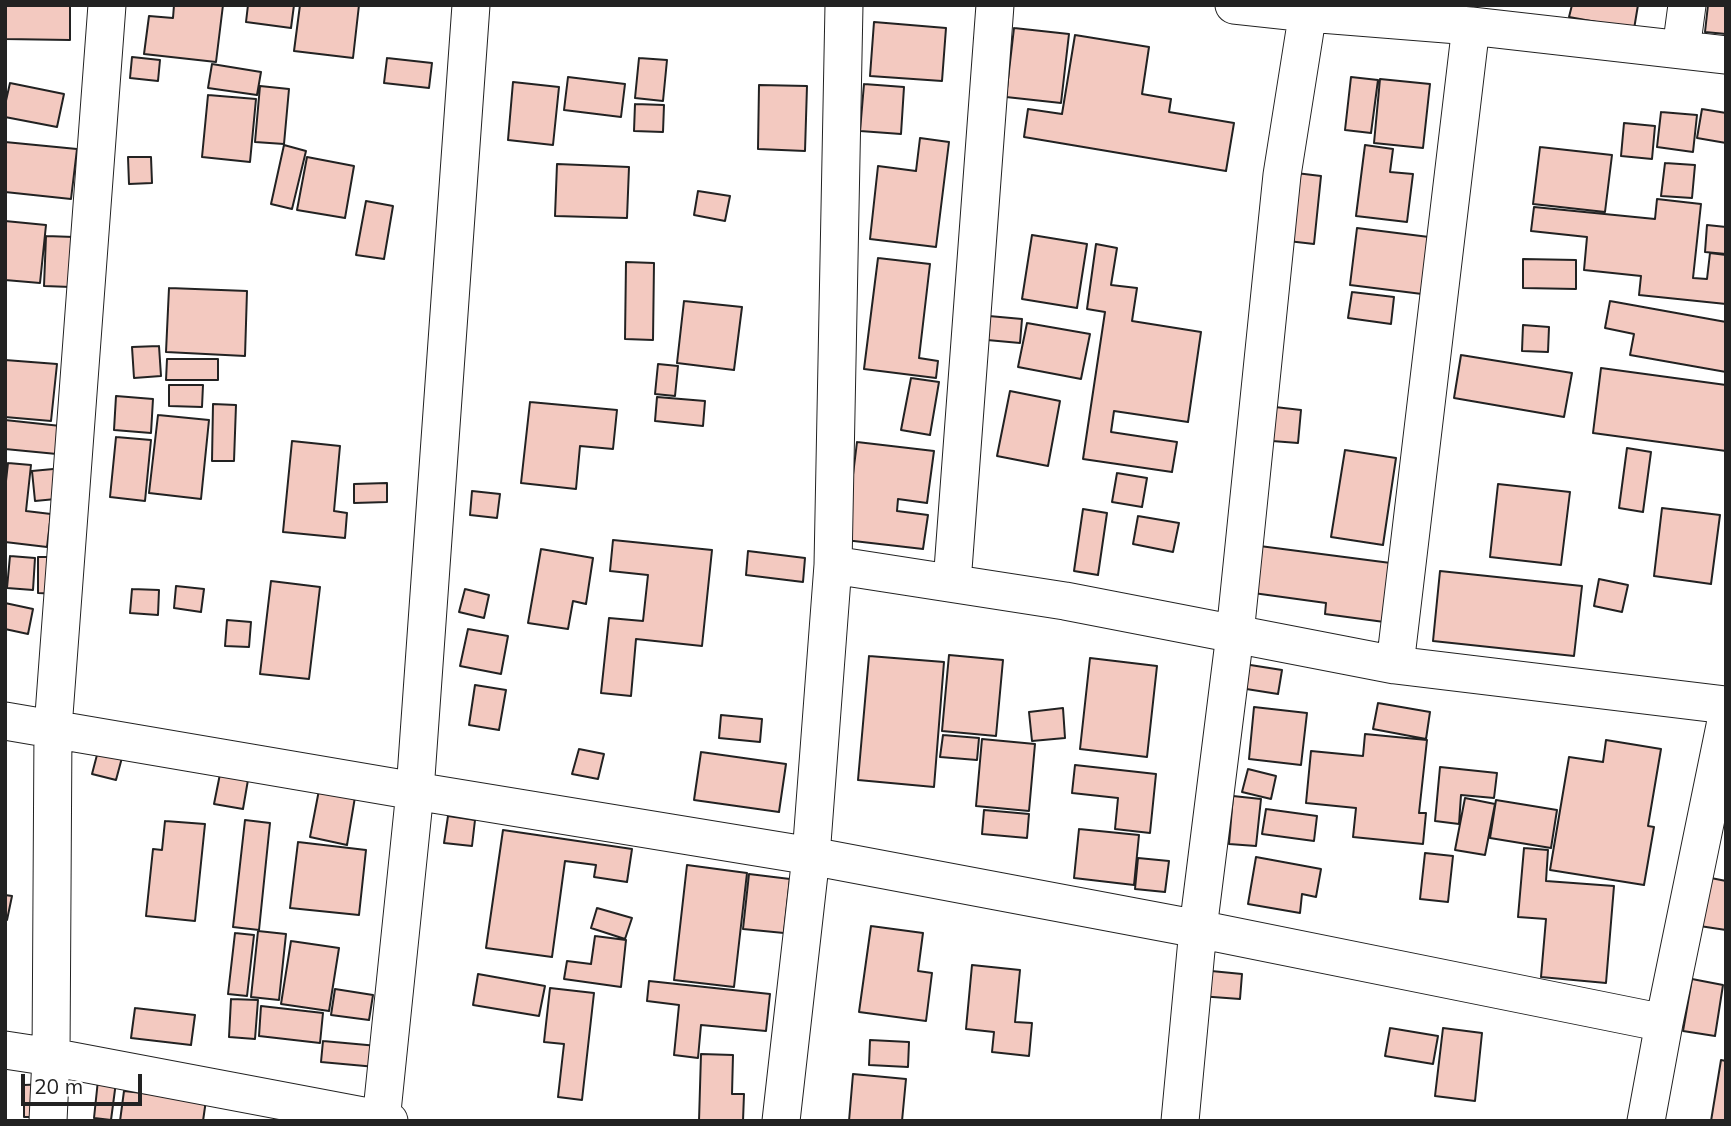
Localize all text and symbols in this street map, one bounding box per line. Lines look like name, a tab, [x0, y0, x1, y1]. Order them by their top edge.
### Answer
scale bar	[24, 1060, 145, 1104]
text: 20 m	[34, 1073, 83, 1099]

